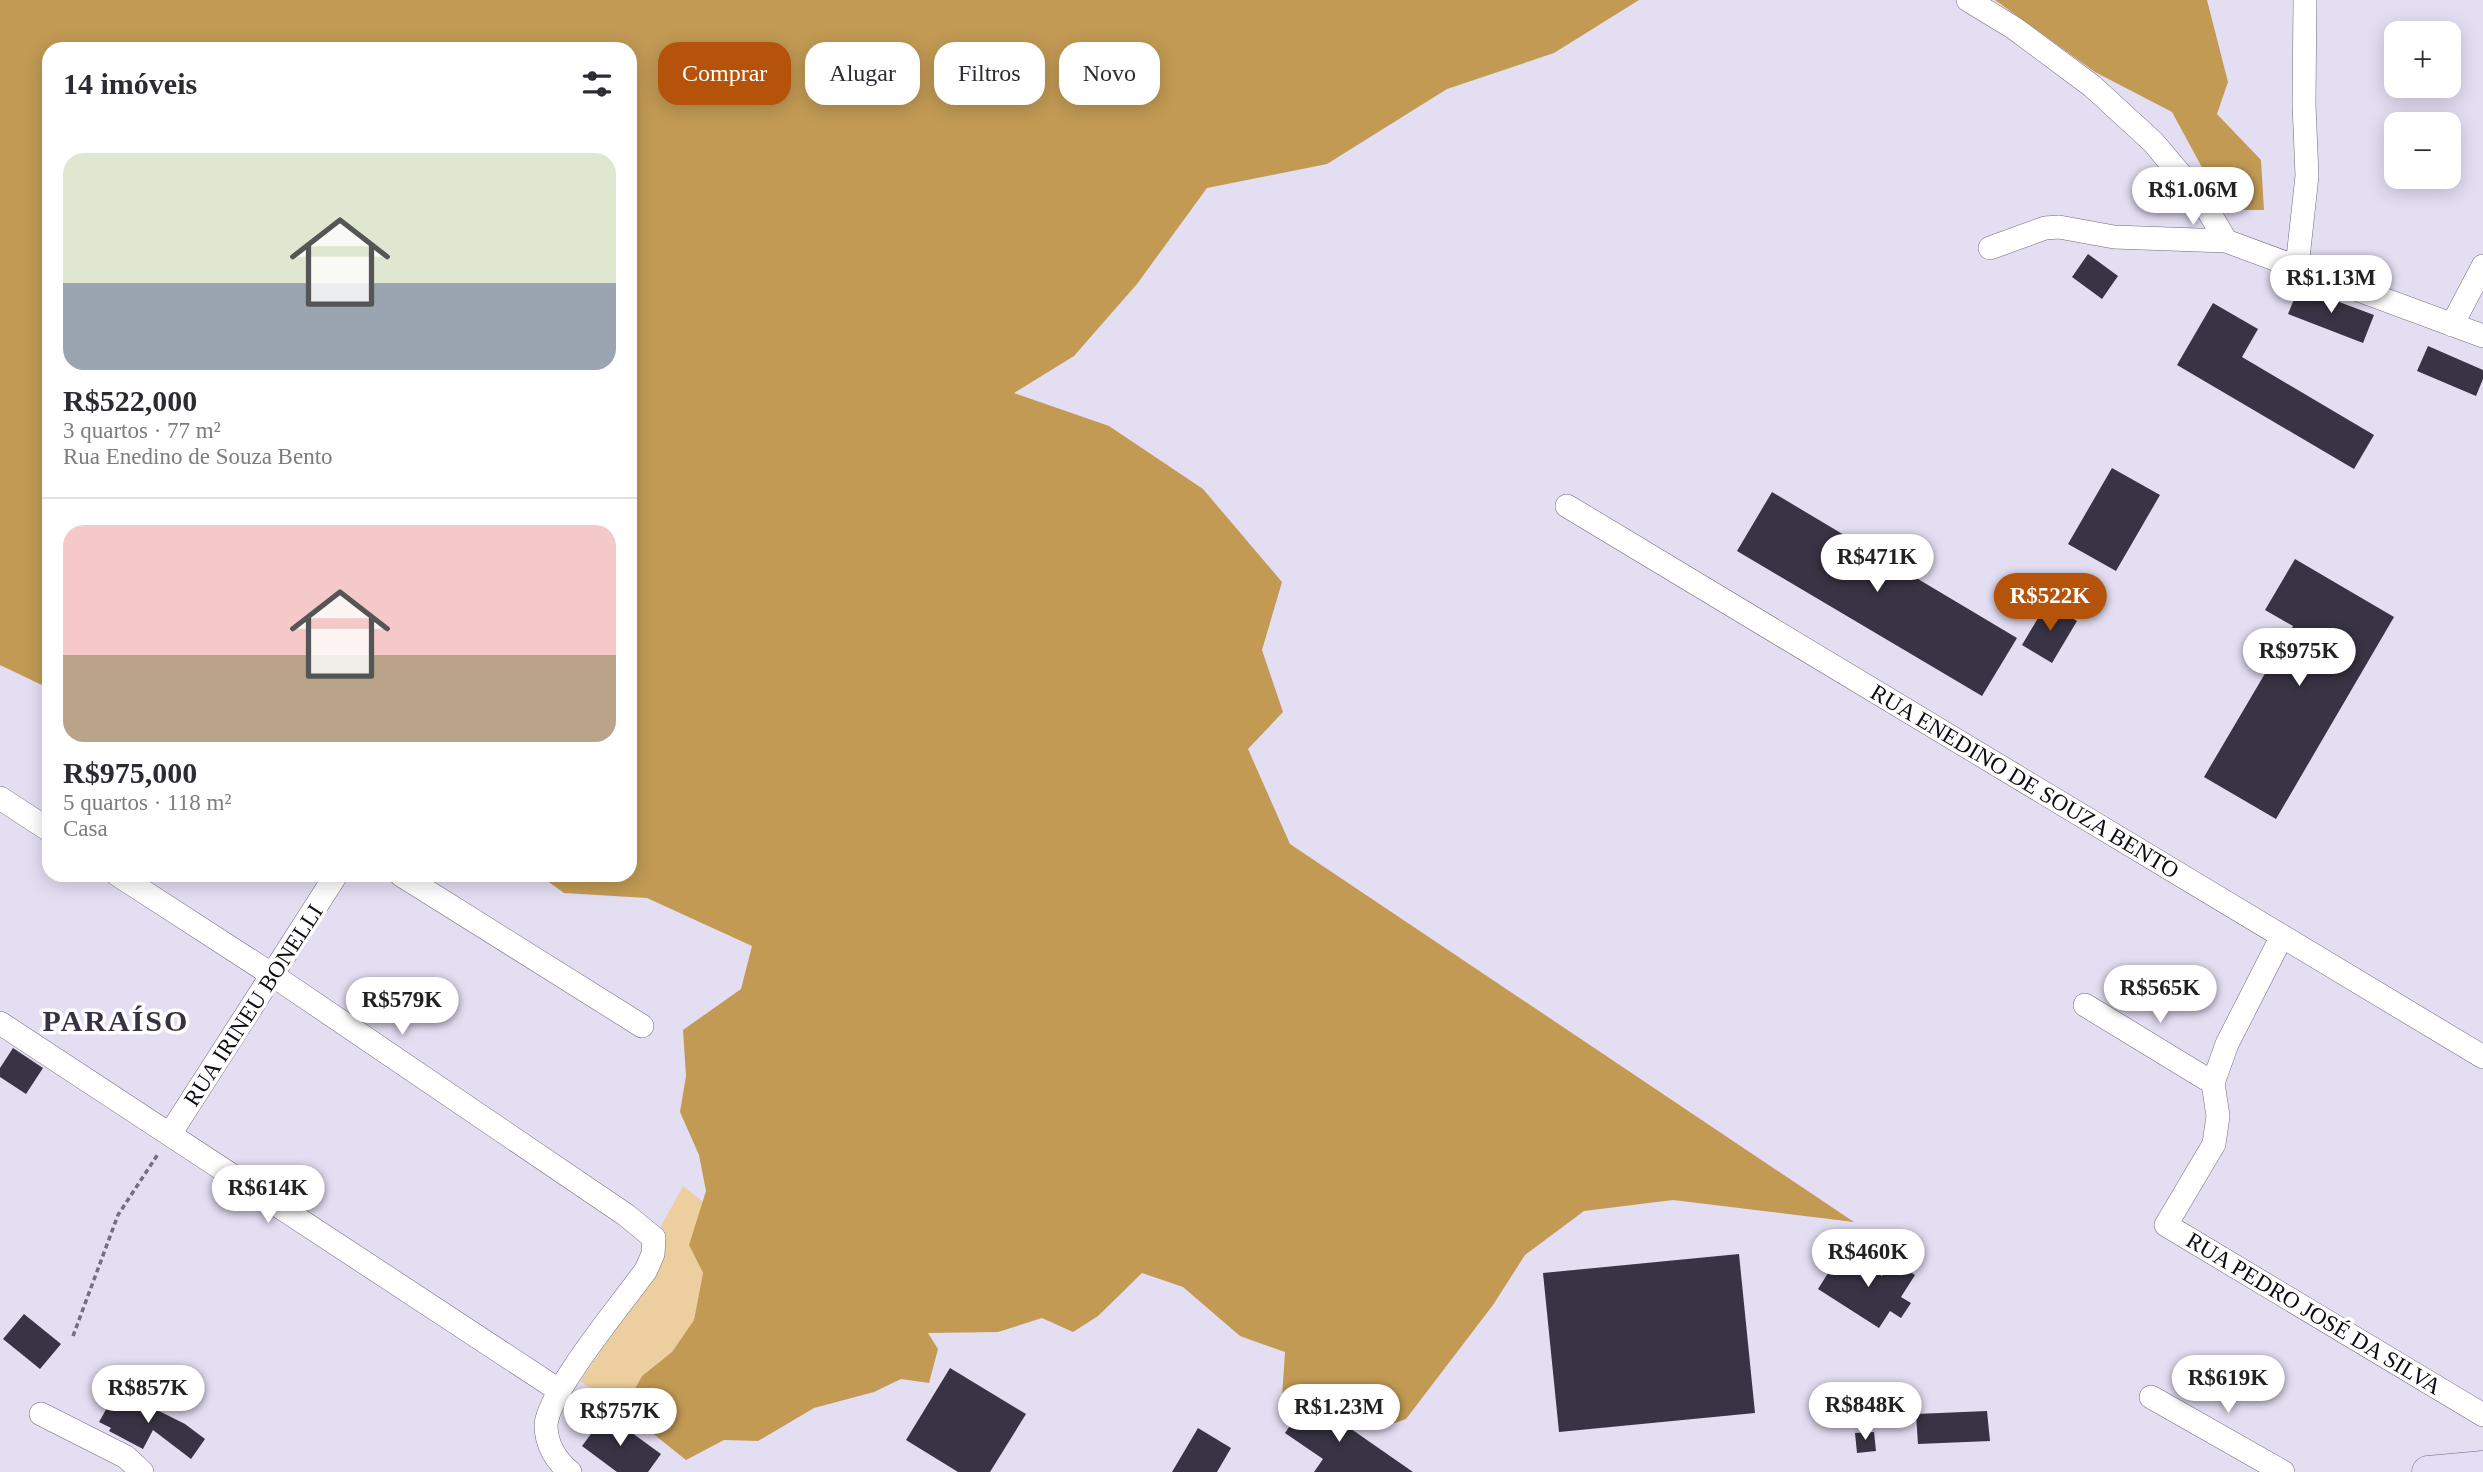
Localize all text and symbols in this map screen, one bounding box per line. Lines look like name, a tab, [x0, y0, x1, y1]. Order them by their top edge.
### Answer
map controls	[2384, 21, 2461, 189]
button: +	[2384, 21, 2461, 98]
chip: Comprar	[658, 42, 791, 105]
chip: Alugar	[805, 42, 920, 105]
chip: Filtros	[934, 42, 1045, 105]
chip: Novo	[1059, 42, 1160, 105]
icon: filters	[578, 65, 616, 103]
text: 14 imóveis	[63, 67, 197, 100]
button: −	[2384, 112, 2461, 189]
pin: R$1.06M	[2128, 168, 2258, 227]
text: R$1.06M	[2148, 177, 2238, 202]
icon: home	[277, 199, 403, 325]
pin: R$1.13M	[2266, 256, 2396, 315]
text: R$1.13M	[2286, 265, 2376, 290]
text: R$522,000	[63, 384, 197, 417]
text: 3 quartos · 77 m²	[63, 418, 221, 443]
text: Rua Enedino de Souza Bento	[63, 444, 333, 469]
pin: R$471K	[1820, 534, 1934, 594]
text: R$471K	[1837, 544, 1917, 569]
icon: home	[277, 571, 403, 697]
pin: R$522K	[1993, 574, 2107, 633]
text: R$522K	[2010, 583, 2090, 608]
pin: R$975K	[2242, 628, 2356, 688]
text: R$975K	[2259, 638, 2339, 663]
street label: RUA ENEDINO DE SOUZA BENTO	[1866, 679, 2183, 884]
text: R$975,000	[63, 756, 197, 789]
text: 5 quartos · 118 m²	[63, 790, 231, 815]
text: Casa	[63, 816, 108, 841]
street label: RUA IRINEU BONELLI	[179, 900, 328, 1111]
pin: R$565K	[2103, 965, 2217, 1025]
text: R$565K	[2120, 975, 2200, 1000]
pin: R$579K	[345, 978, 459, 1037]
text: R$579K	[362, 987, 442, 1012]
district label: PARAÍSO	[43, 1004, 189, 1037]
pin: R$614K	[211, 1166, 325, 1225]
text: R$614K	[228, 1175, 308, 1200]
street label: RUA PEDRO JOSÉ DA SILVA	[2182, 1227, 2446, 1400]
pin: R$460K	[1811, 1230, 1925, 1289]
text: R$460K	[1828, 1239, 1908, 1264]
pin: R$619K	[2171, 1356, 2285, 1415]
text: R$619K	[2188, 1365, 2268, 1390]
pin: R$857K	[91, 1366, 205, 1425]
text: R$857K	[108, 1375, 188, 1400]
pin: R$848K	[1808, 1382, 1922, 1442]
pin: R$1.23M	[1274, 1384, 1404, 1444]
pin: R$757K	[563, 1388, 677, 1448]
text: R$848K	[1825, 1392, 1905, 1417]
text: R$1.23M	[1294, 1394, 1384, 1419]
text: R$757K	[580, 1398, 660, 1423]

